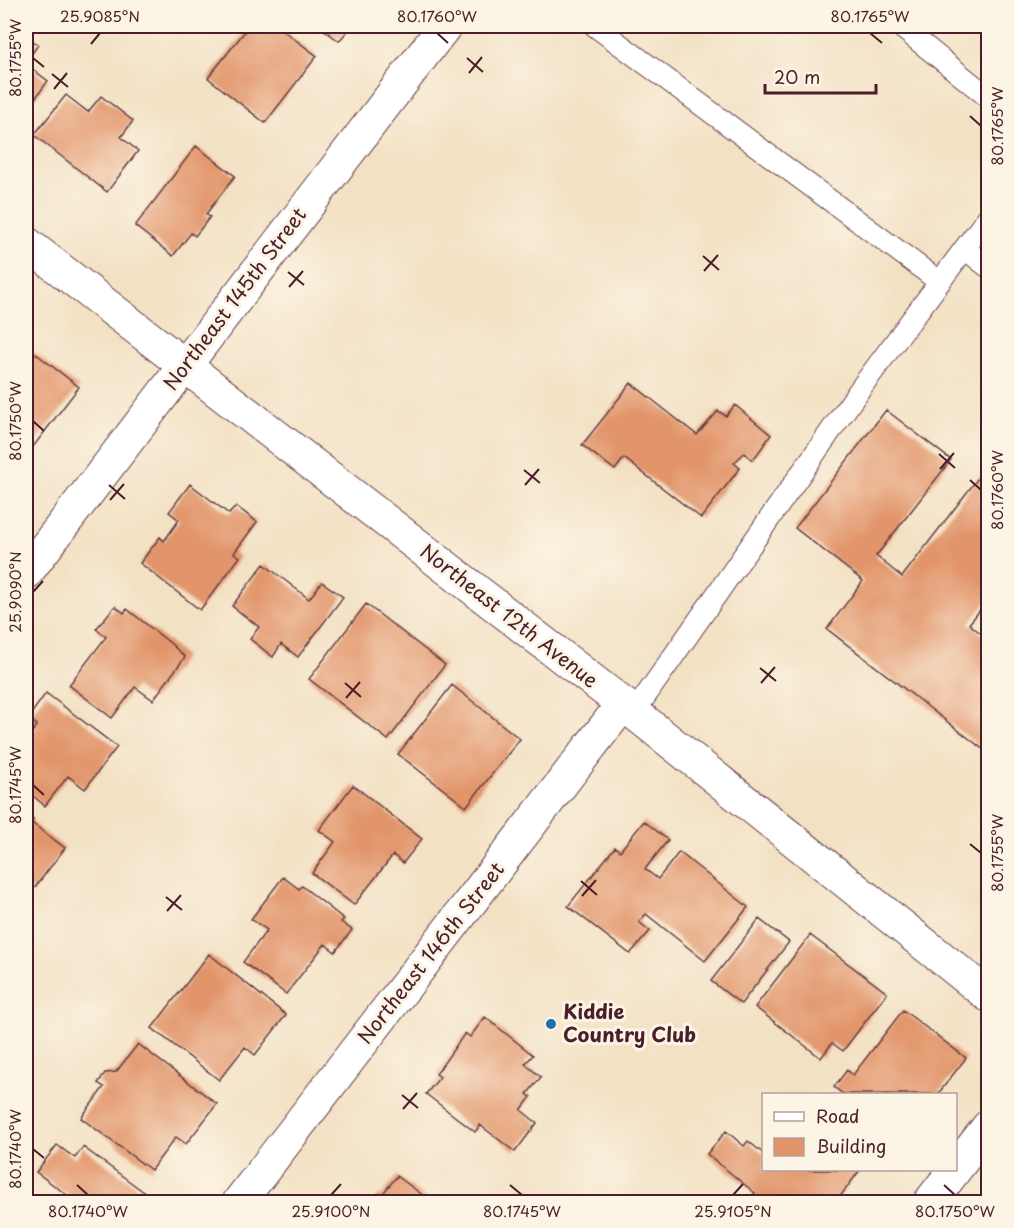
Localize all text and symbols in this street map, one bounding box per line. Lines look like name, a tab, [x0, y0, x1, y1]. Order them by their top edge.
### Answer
text: 25.9085°N	[60, 4, 140, 27]
text: 80.1760°W	[397, 4, 478, 27]
text: 80.1765°W	[831, 4, 910, 27]
text: 80.1755°W	[3, 18, 26, 97]
scale bar	[765, 57, 876, 95]
text: 20 m	[774, 63, 820, 90]
text: 80.1765°W	[985, 86, 1008, 165]
street label: Northeast 145th Street	[155, 201, 313, 396]
text: 80.1750°W	[3, 380, 26, 461]
text: 80.1760°W	[985, 449, 1008, 530]
street label: Northeast 12th Avenue	[414, 536, 605, 694]
text: 25.9090°N	[3, 551, 26, 633]
text: 80.1745°W	[3, 745, 26, 824]
text: 80.1755°W	[985, 813, 1008, 892]
street label: Northeast 146th Street	[350, 855, 511, 1050]
place label: Kiddie Country Club	[563, 996, 696, 1049]
marker: Kiddie Country Club	[544, 1017, 558, 1031]
legend	[762, 1093, 957, 1171]
text: Road	[816, 1102, 860, 1129]
text: 80.1740°W	[3, 1109, 26, 1189]
text: Building	[816, 1132, 886, 1159]
text: 80.1740°W	[48, 1199, 128, 1222]
text: 25.9100°N	[292, 1199, 370, 1222]
text: 80.1745°W	[483, 1199, 562, 1222]
text: 25.9105°N	[694, 1199, 772, 1222]
text: 80.1750°W	[915, 1199, 996, 1222]

